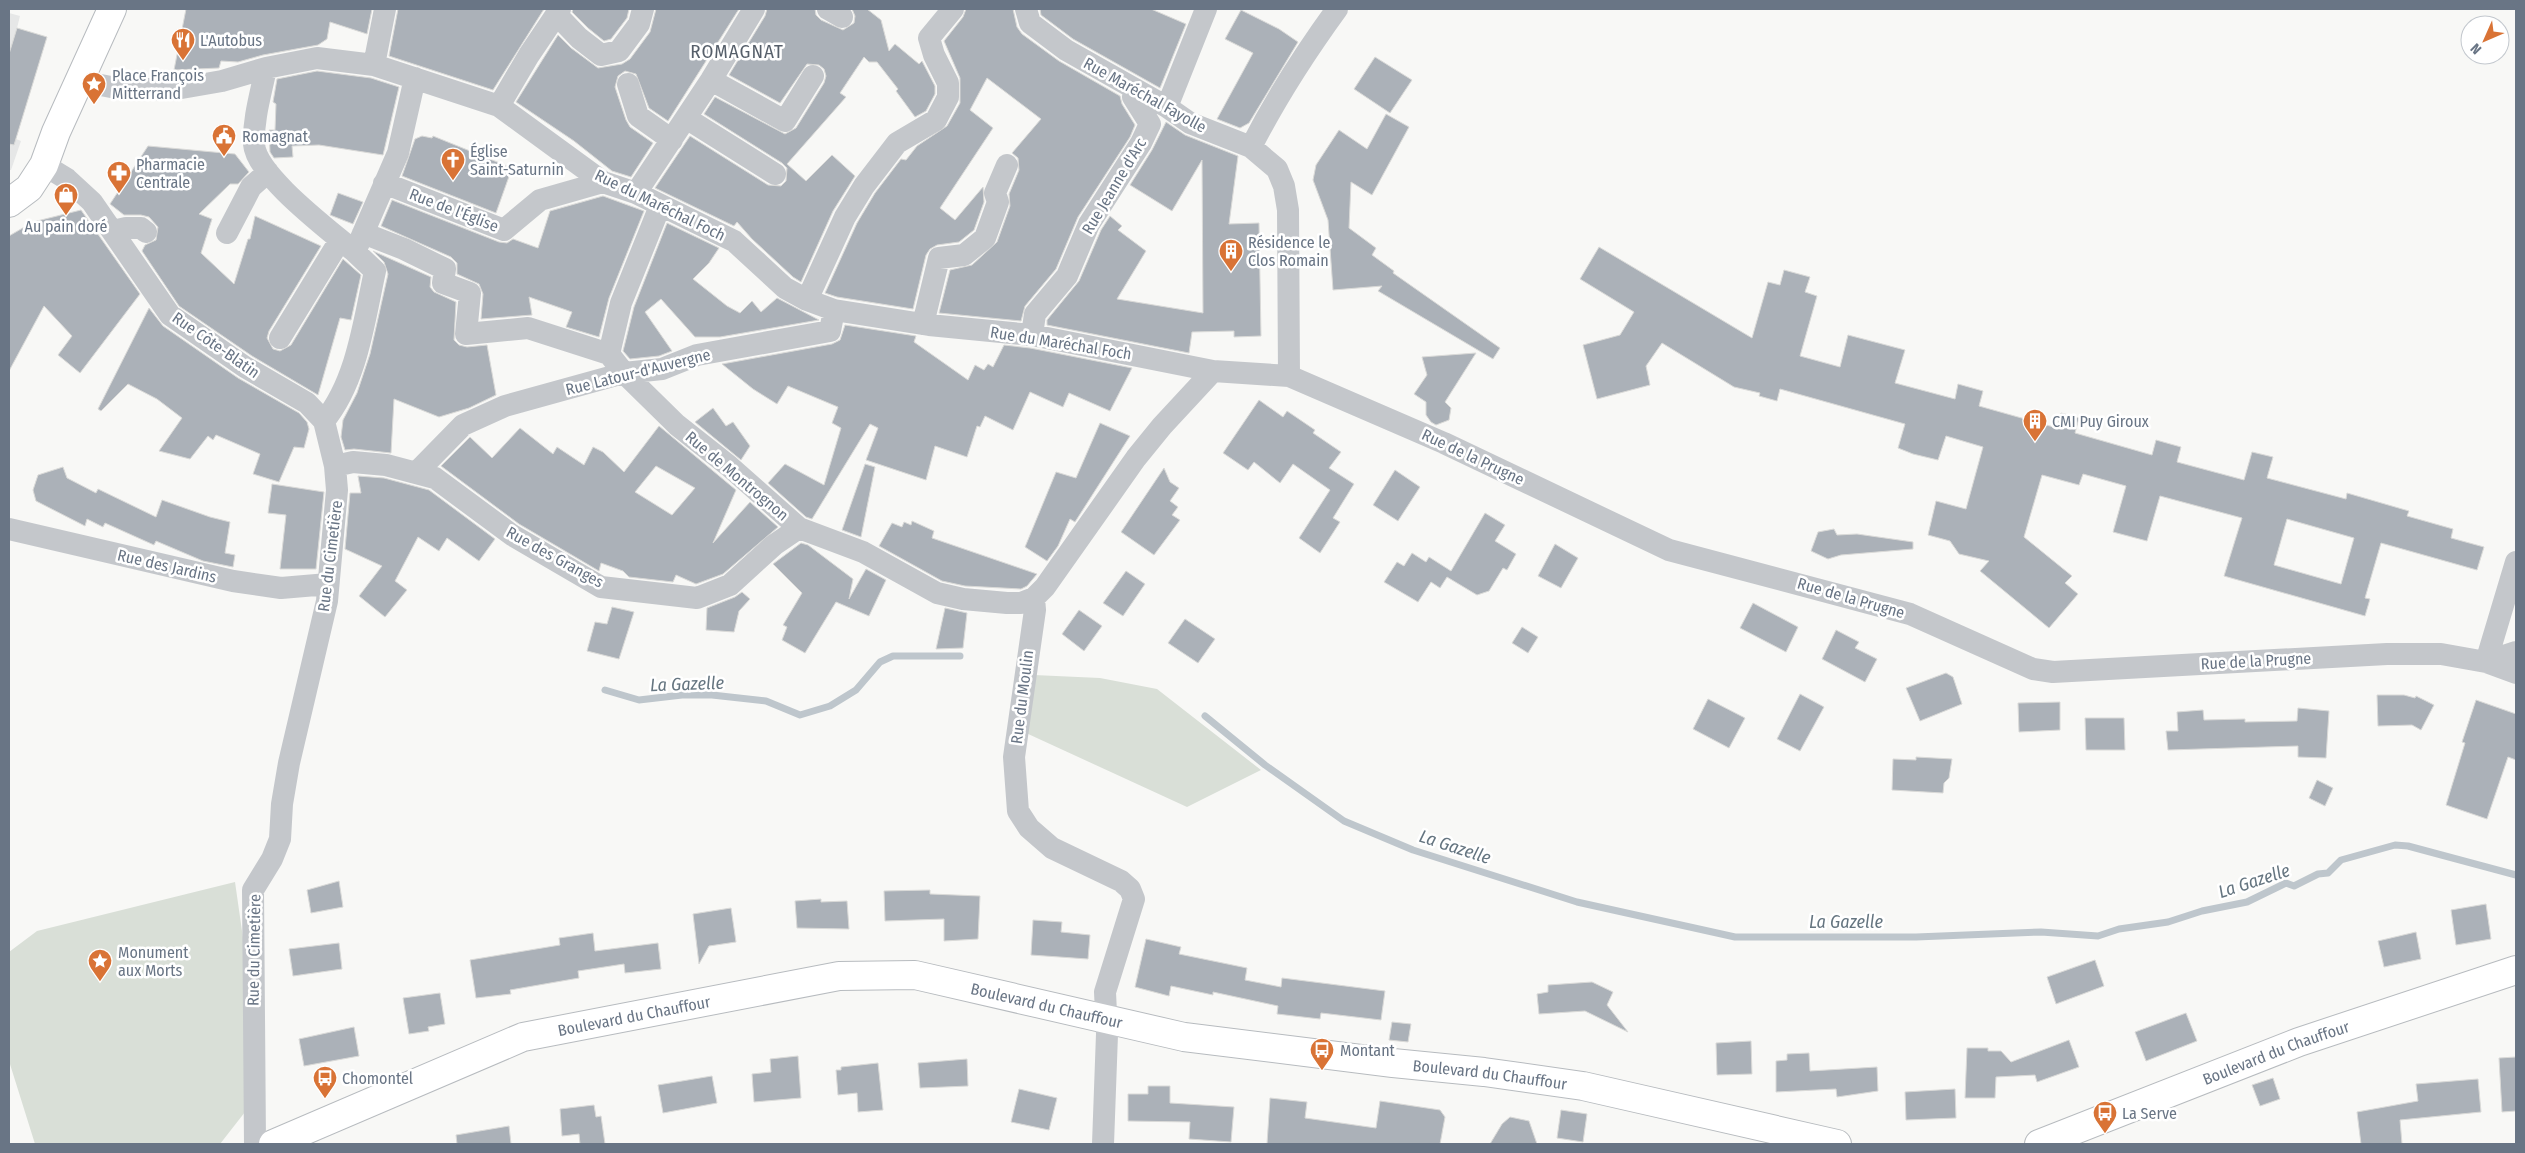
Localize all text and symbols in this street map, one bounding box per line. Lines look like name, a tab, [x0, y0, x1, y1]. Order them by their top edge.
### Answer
north arrow	[2460, 15, 2510, 65]
restaurant icon: L'Autobus	[170, 27, 196, 61]
place label: L'Autobus	[200, 31, 262, 50]
district label: ROMAGNAT	[690, 40, 784, 63]
text: N	[2467, 40, 2485, 58]
street label: Rue Maréchal Fayolle	[1080, 53, 1210, 137]
place label: Place François Mitterrand	[112, 66, 204, 103]
place icon: Place François Mitterrand	[81, 71, 107, 105]
public building icon: Romagnat	[211, 123, 237, 157]
place label: Romagnat	[242, 127, 309, 146]
street label: Rue Jeanne d'Arc	[1078, 134, 1150, 238]
place label: Église Saint-Saturnin	[470, 142, 564, 179]
church icon: Église Saint-Saturnin	[440, 147, 466, 181]
place label: Pharmacie Centrale	[136, 155, 205, 192]
pharmacy icon: Pharmacie Centrale	[106, 160, 132, 194]
street label: Rue du Maréchal Foch	[592, 165, 728, 245]
shop icon: Au pain doré	[53, 182, 79, 216]
street label: Rue de l'Église	[407, 184, 501, 236]
place label: Au pain doré	[24, 217, 108, 236]
place label: Résidence le Clos Romain	[1248, 233, 1331, 270]
building icon: Résidence le Clos Romain	[1218, 238, 1244, 272]
street label: Rue Côte-Blatin	[169, 308, 263, 382]
street label: Rue du Maréchal Foch	[989, 322, 1133, 364]
street label: Rue Latour-d'Auvergne	[564, 345, 712, 399]
building icon: CMI Puy Giroux	[2022, 408, 2048, 442]
place label: CMI Puy Giroux	[2052, 412, 2149, 431]
street label: Rue de la Prugne	[1419, 425, 1527, 489]
street label: Rue de Montrognon	[682, 427, 792, 525]
street label: Rue du Cimetière	[314, 499, 346, 613]
street label: Rue des Granges	[503, 522, 607, 592]
street label: Rue des Jardins	[116, 545, 219, 587]
street label: Rue de la Prugne	[1795, 574, 1907, 622]
street label: Rue du Moulin	[1007, 649, 1037, 745]
street label: Rue de la Prugne	[2200, 649, 2312, 673]
water label: La Gazelle	[650, 672, 725, 696]
water label: La Gazelle	[1416, 825, 1494, 869]
water label: La Gazelle	[2215, 859, 2293, 903]
street label: Rue du Cimetière	[244, 894, 264, 1006]
water label: La Gazelle	[1809, 911, 1883, 933]
place label: Monument aux Morts	[118, 943, 189, 980]
place icon: Monument aux Morts	[87, 948, 113, 982]
street label: Boulevard du Chauffour	[969, 979, 1125, 1032]
street label: Boulevard du Chauffour	[556, 991, 712, 1040]
street label: Boulevard du Chauffour	[2200, 1016, 2352, 1088]
bus stop icon: Montant	[1309, 1037, 1335, 1071]
place label: Montant	[1340, 1041, 1396, 1060]
street label: Boulevard du Chauffour	[1412, 1056, 1569, 1093]
bus stop icon: Chomontel	[312, 1065, 338, 1099]
place label: Chomontel	[342, 1069, 413, 1088]
bus stop icon: La Serve	[2092, 1100, 2118, 1134]
place label: La Serve	[2122, 1104, 2177, 1123]

